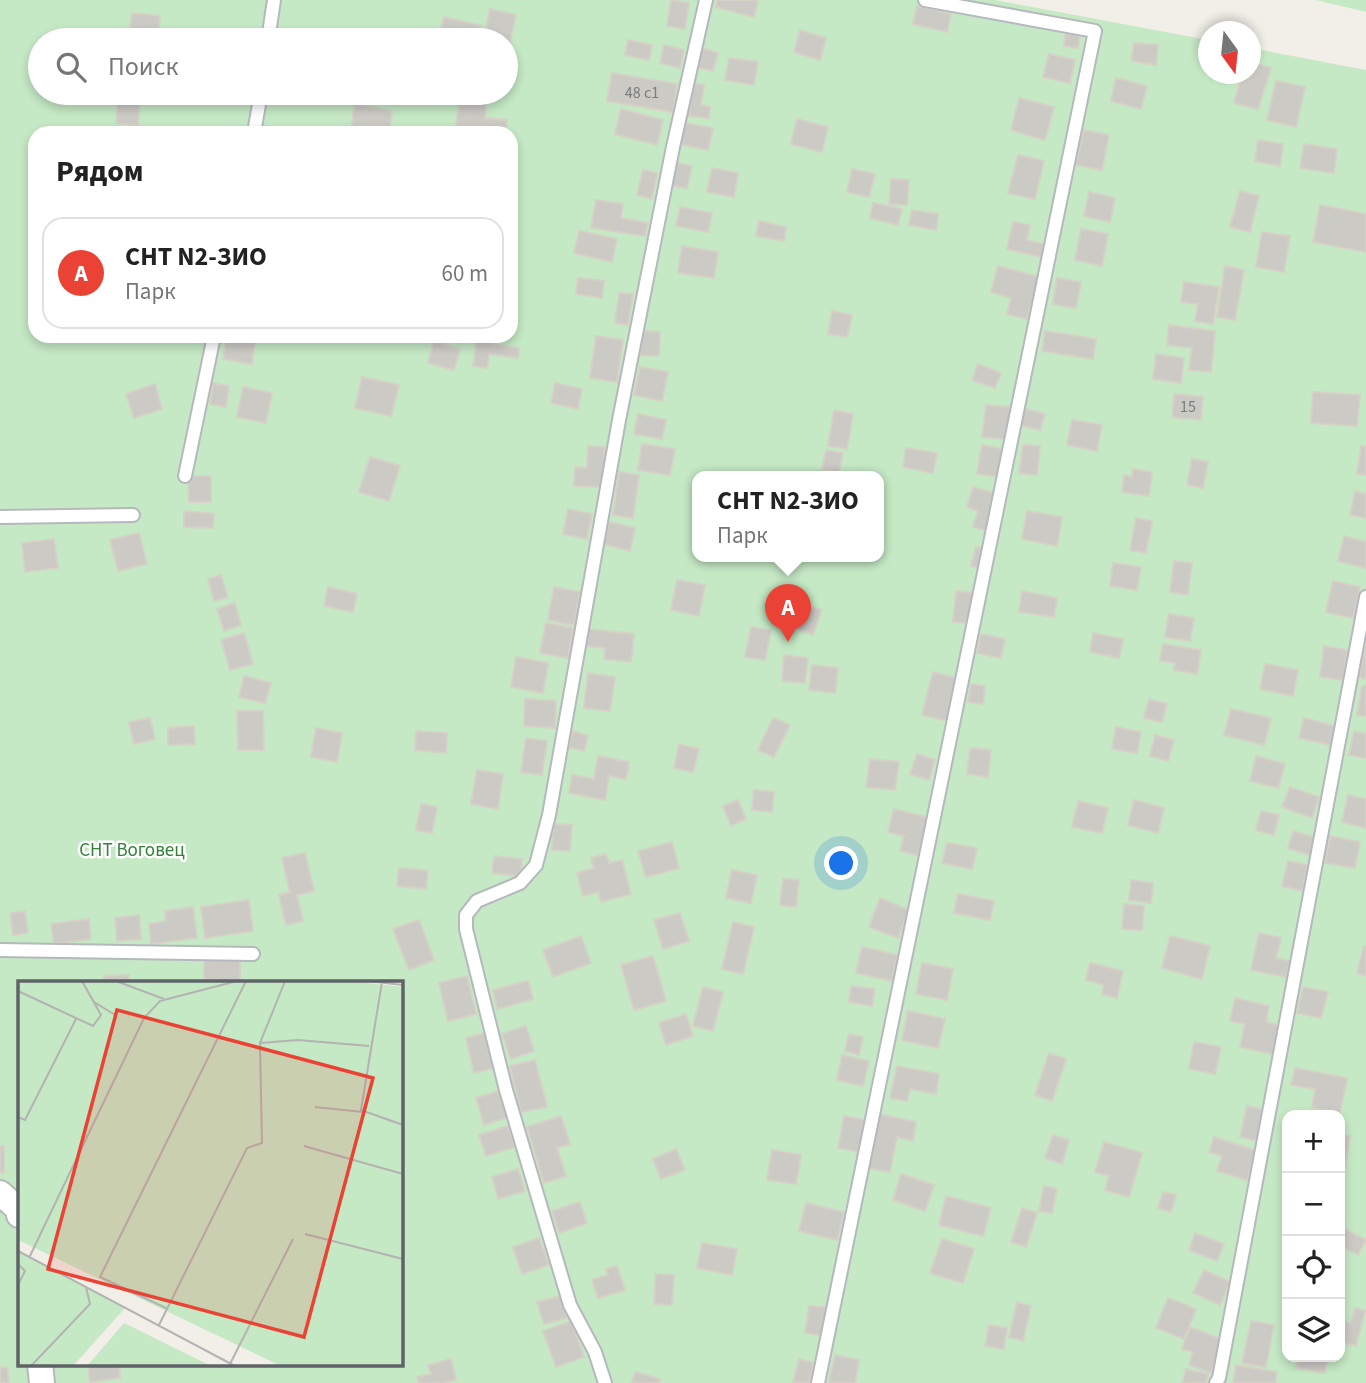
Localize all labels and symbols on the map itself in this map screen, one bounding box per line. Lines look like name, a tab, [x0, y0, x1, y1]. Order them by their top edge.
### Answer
north arrow	[1198, 21, 1261, 84]
house number: 48 с1	[625, 82, 659, 104]
house number: 15	[1180, 396, 1196, 418]
pin: A	[765, 584, 811, 642]
park label: СНТ Воговец	[79, 837, 185, 864]
your location	[824, 846, 858, 880]
inset map	[18, 981, 402, 1366]

